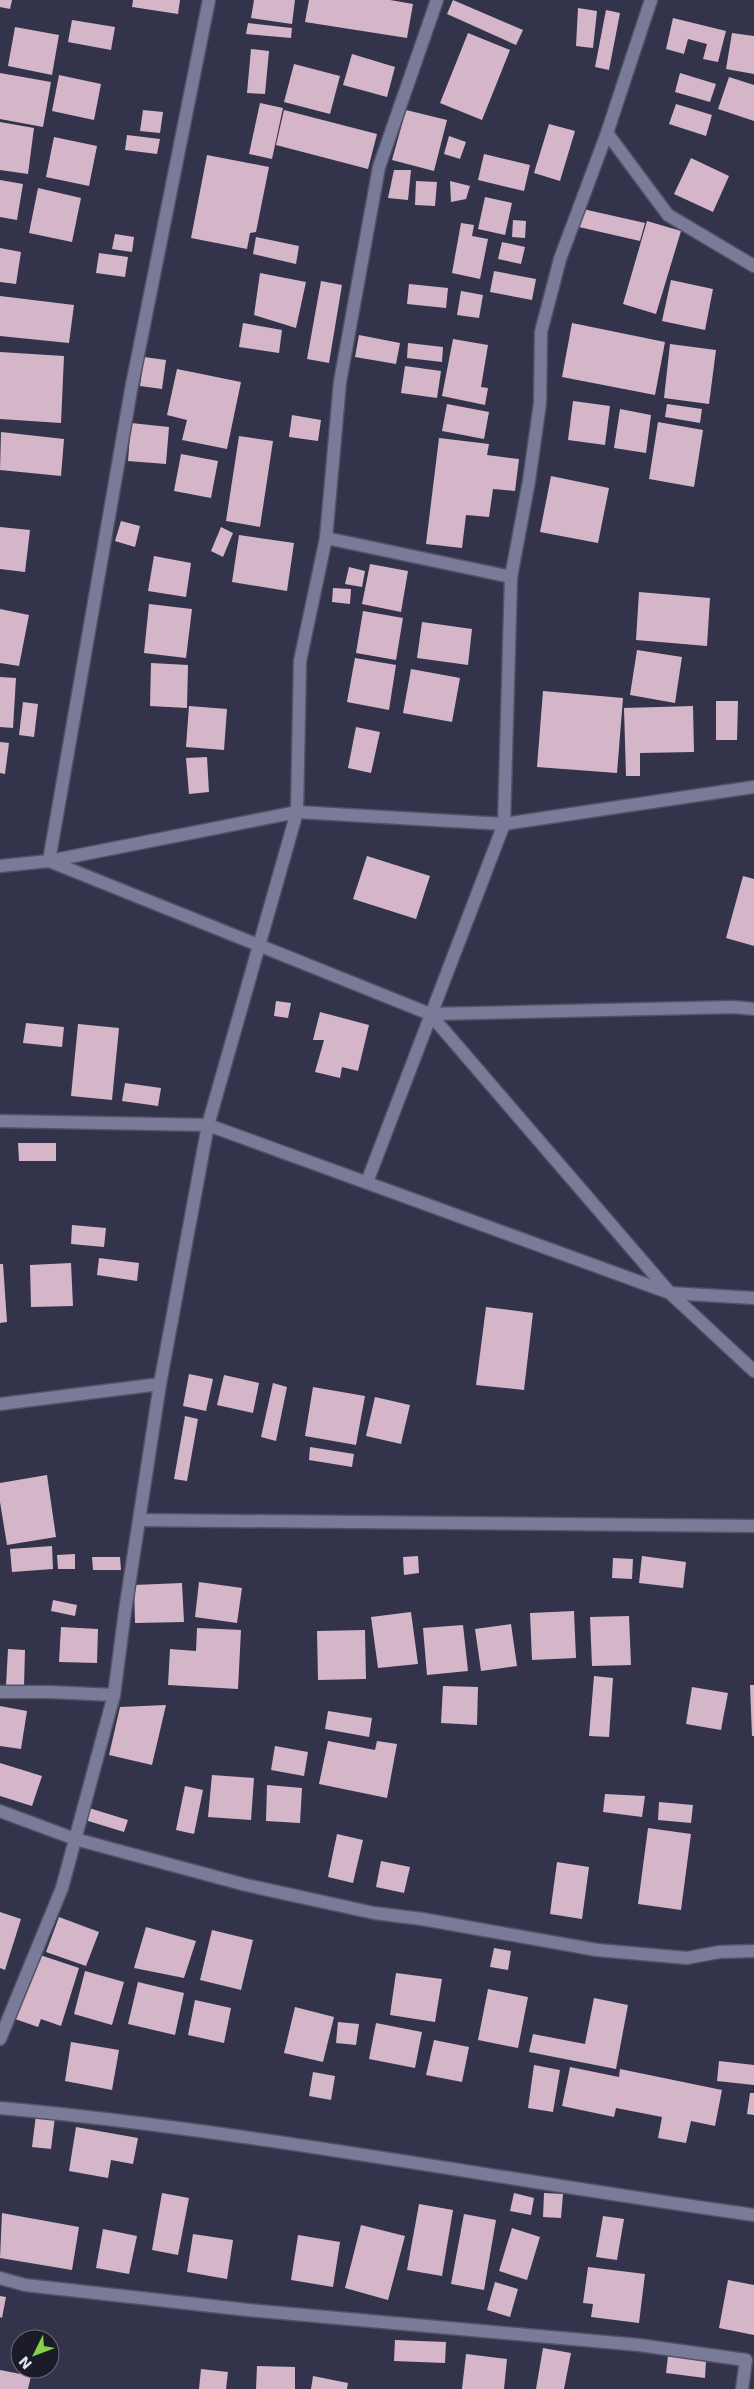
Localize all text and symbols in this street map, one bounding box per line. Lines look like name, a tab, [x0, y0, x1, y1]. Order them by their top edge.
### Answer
north arrow	[10, 2329, 60, 2379]
text: N	[15, 2353, 35, 2372]

